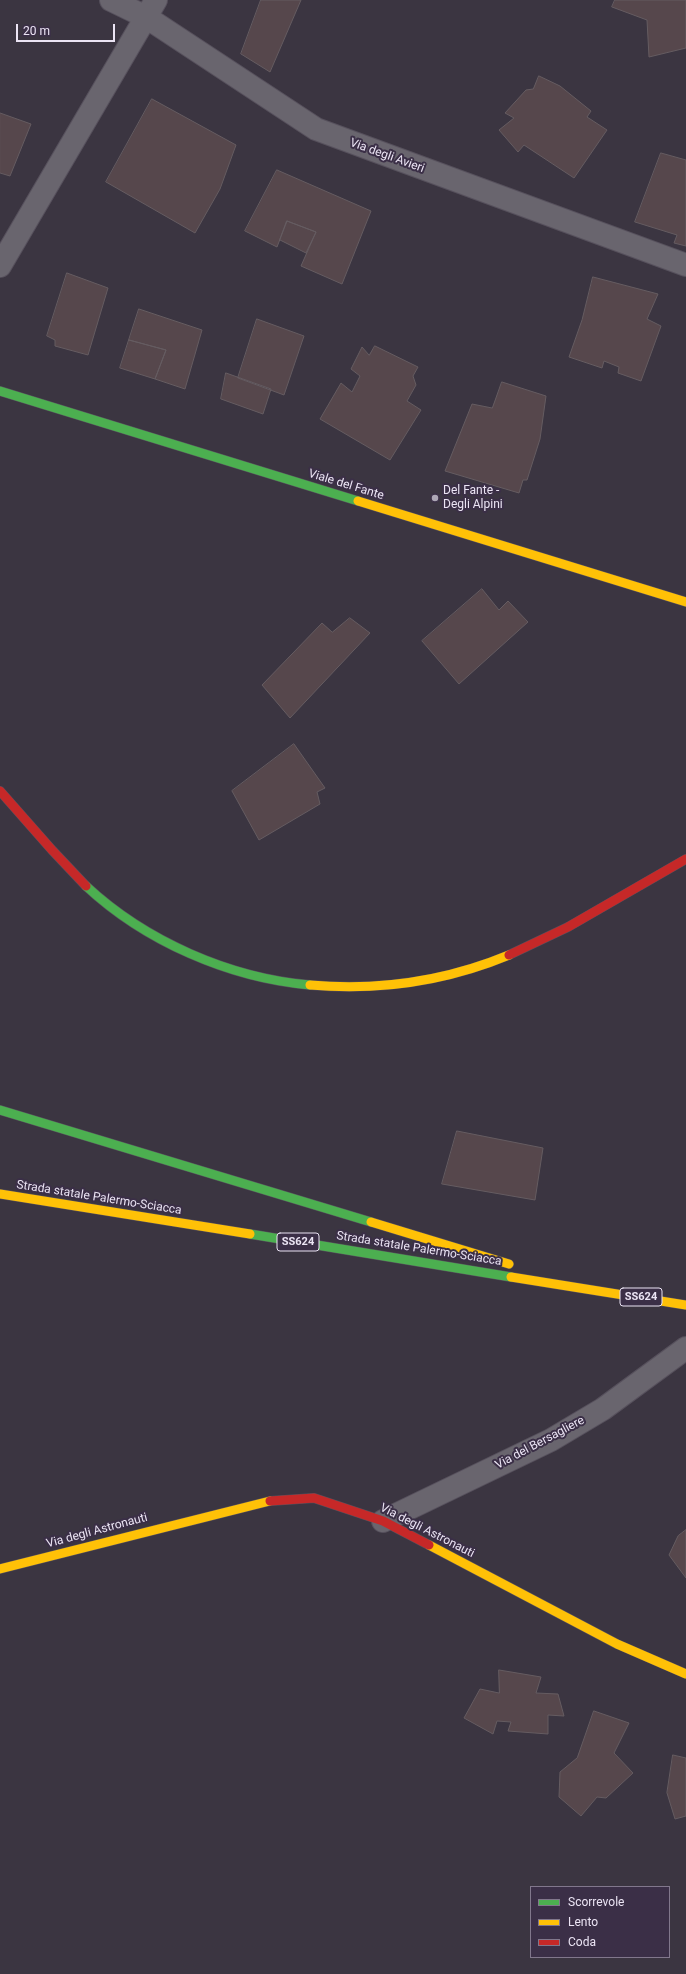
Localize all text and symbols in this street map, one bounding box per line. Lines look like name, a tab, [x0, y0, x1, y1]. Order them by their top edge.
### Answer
scale bar	[18, 16, 117, 42]
text: 20 m	[23, 24, 50, 38]
street label: Via degli Avieri	[348, 136, 426, 176]
street label: Viale del Fante	[306, 467, 386, 503]
place label: Del Fante - Degli Alpini	[443, 484, 503, 512]
marker: Del Fante - Degli Alpini	[430, 493, 440, 503]
street label: Strada statale Palermo-Sciacca	[15, 1178, 183, 1218]
street label: Strada statale Palermo-Sciacca	[335, 1229, 503, 1269]
road number: SS624	[277, 1233, 319, 1251]
road number: SS624	[620, 1288, 662, 1306]
street label: Via del Bersagliere	[493, 1413, 587, 1473]
street label: Via degli Astronauti	[377, 1501, 477, 1561]
street label: Via degli Astronauti	[45, 1511, 149, 1551]
legend	[530, 1886, 670, 1958]
text: Scorrevole	[568, 1895, 624, 1909]
text: Lento	[568, 1915, 598, 1929]
text: Coda	[568, 1935, 596, 1949]

